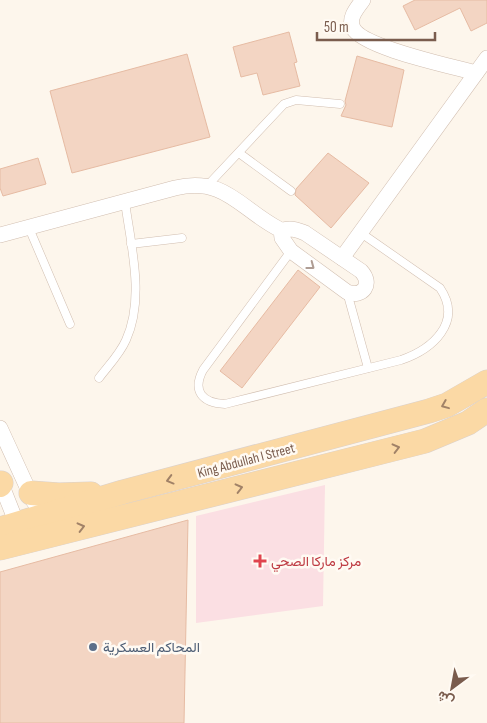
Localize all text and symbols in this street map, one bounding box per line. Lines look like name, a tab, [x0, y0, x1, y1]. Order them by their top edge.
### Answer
scale bar	[317, 10, 434, 42]
text: 50 m	[324, 18, 349, 37]
one-way arrow	[305, 260, 315, 269]
one-way arrow	[441, 400, 449, 410]
street label: King Abdullah I Street	[196, 439, 297, 482]
one-way arrow	[392, 443, 401, 454]
one-way arrow	[165, 474, 174, 485]
one-way arrow	[234, 483, 243, 494]
one-way arrow	[77, 522, 86, 533]
place label: مركز ماركا الصحي	[271, 553, 361, 573]
marker: مركز ماركا الصحي	[253, 554, 267, 568]
place label: المحاكم العسكرية	[103, 639, 200, 656]
marker: المحاكم العسكرية	[87, 641, 99, 653]
north arrow	[427, 663, 477, 713]
text: ش	[434, 687, 457, 710]

